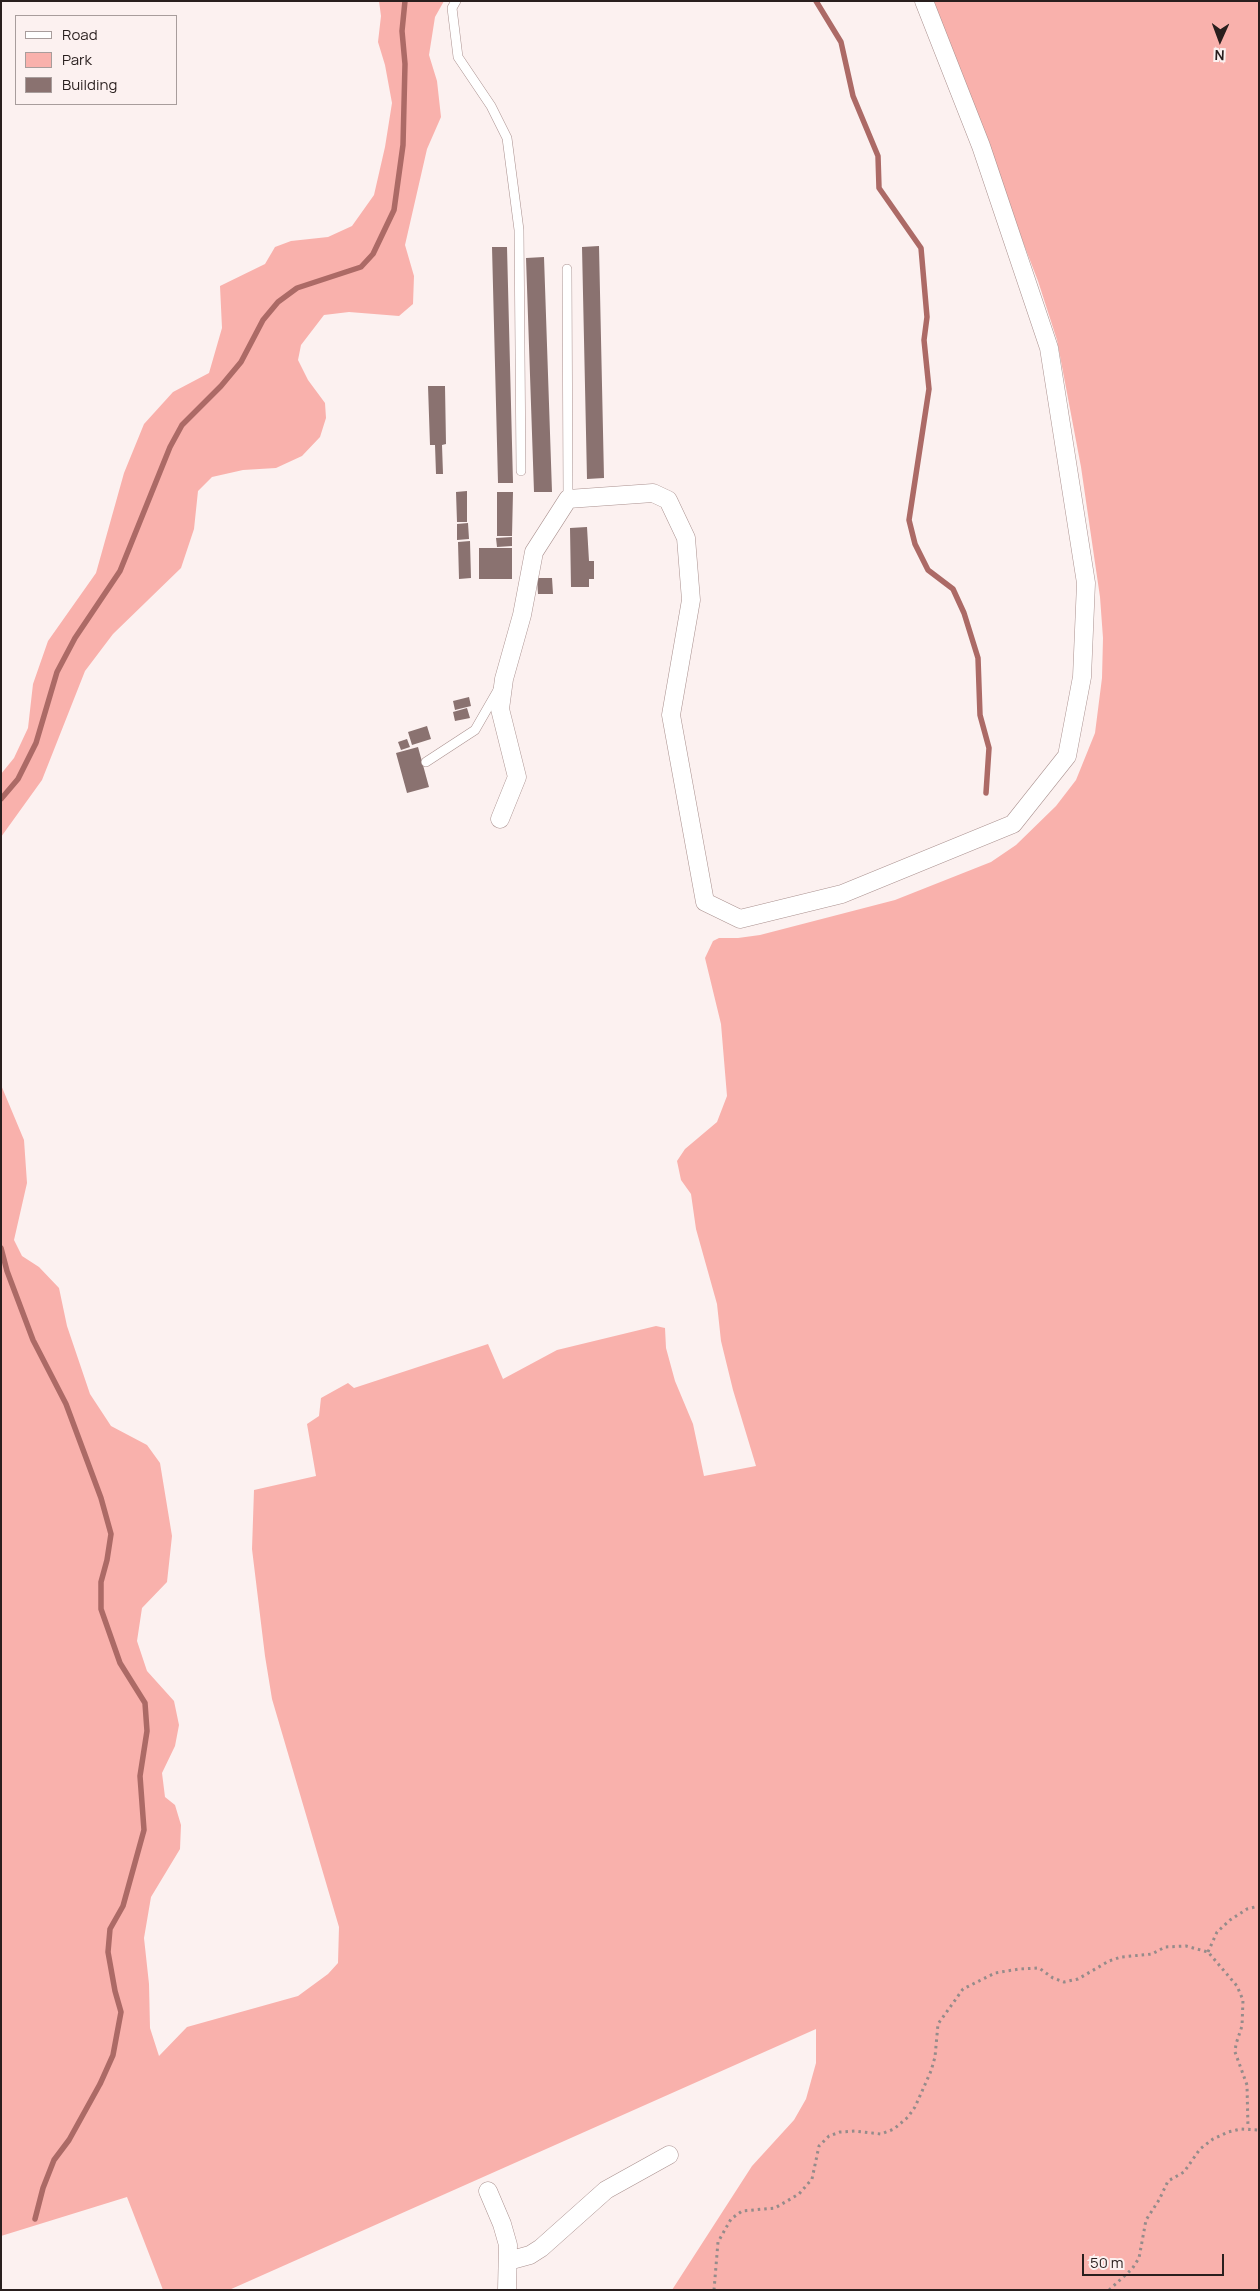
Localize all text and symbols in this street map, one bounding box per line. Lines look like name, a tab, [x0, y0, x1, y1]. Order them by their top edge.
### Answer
legend	[15, 15, 178, 105]
north arrow	[1195, 15, 1245, 65]
text: Road	[62, 24, 98, 45]
text: N	[1214, 46, 1225, 65]
text: Park	[62, 49, 92, 70]
text: Building	[62, 74, 117, 95]
scale bar	[1085, 2244, 1228, 2276]
text: 50 m	[1090, 2252, 1124, 2273]

